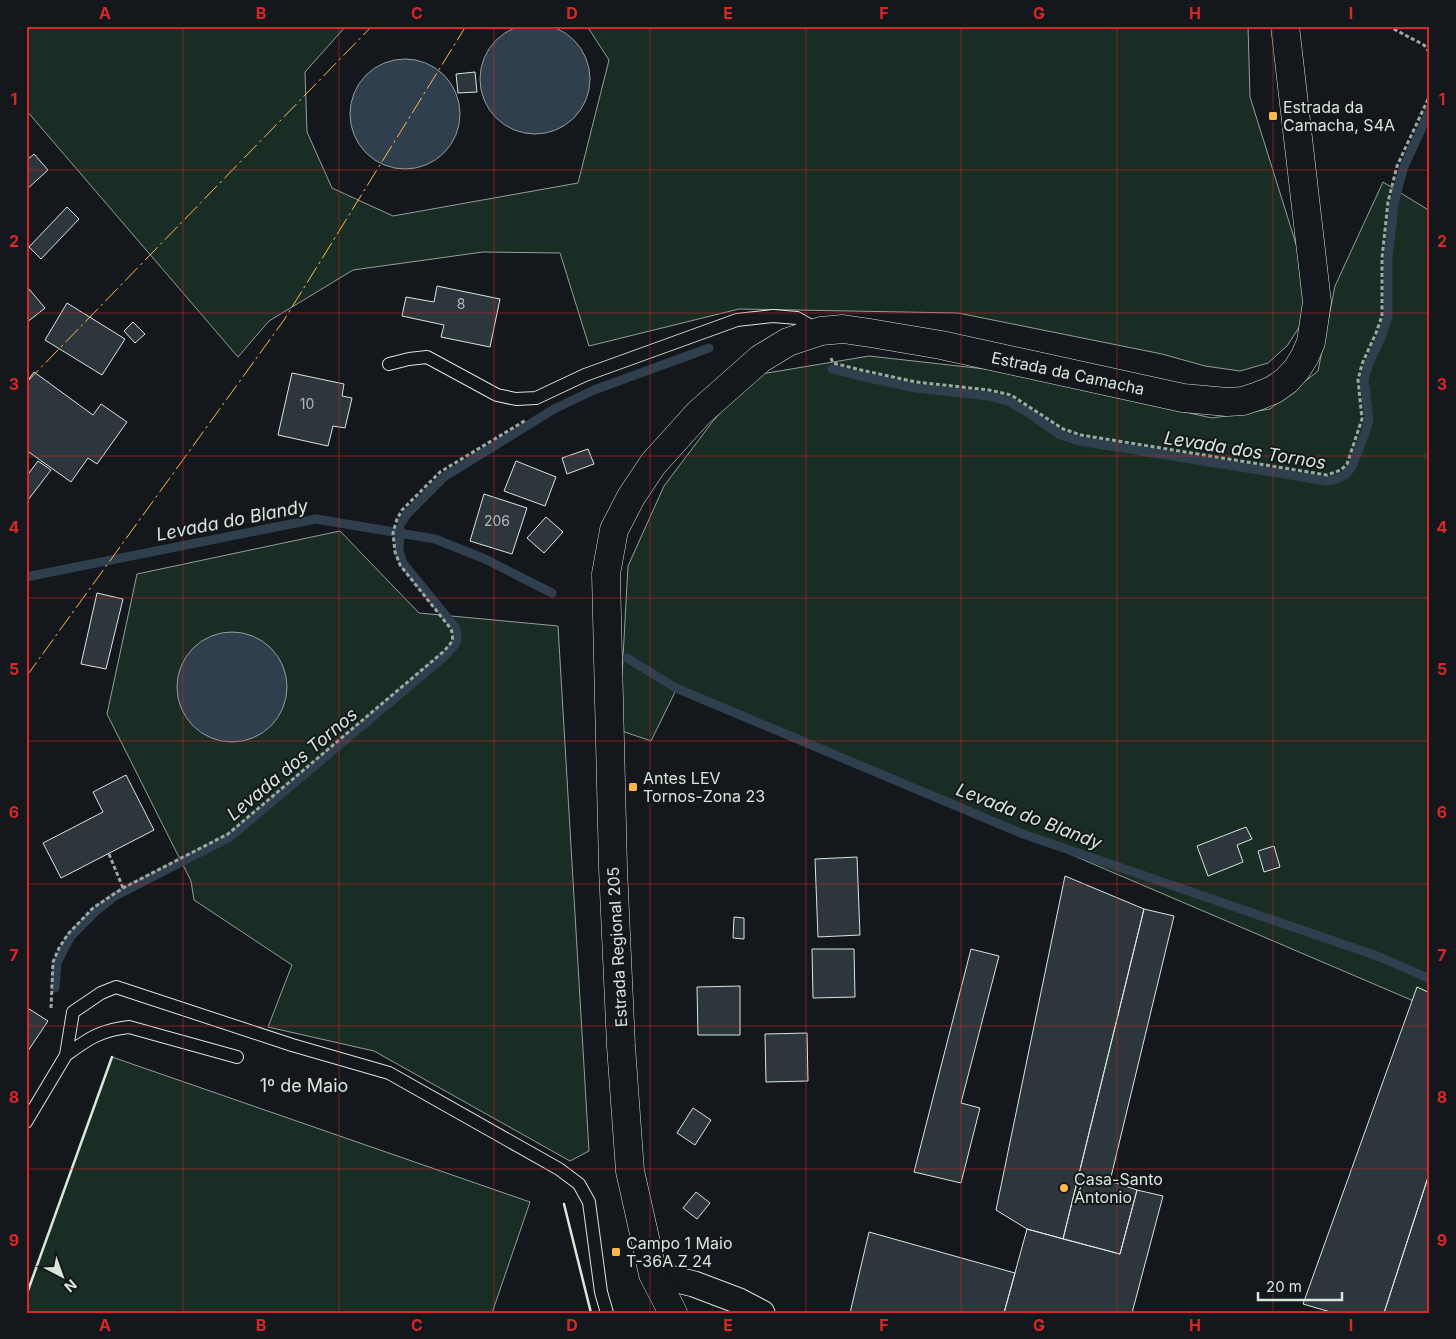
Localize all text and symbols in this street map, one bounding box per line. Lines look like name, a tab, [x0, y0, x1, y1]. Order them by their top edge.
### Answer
text: A	[99, 3, 111, 23]
text: B	[256, 3, 266, 23]
text: C	[411, 3, 423, 23]
text: D	[566, 3, 578, 23]
text: E	[723, 3, 733, 23]
text: F	[879, 3, 889, 23]
text: G	[1033, 3, 1045, 23]
text: H	[1189, 3, 1201, 23]
text: I	[1349, 3, 1353, 23]
text: 1	[11, 89, 17, 109]
text: 1	[1439, 89, 1445, 109]
place label: Estrada da Camacha, S4A	[1283, 97, 1395, 135]
marker: Estrada da Camacha, S4A	[1267, 110, 1279, 122]
text: 2	[9, 231, 19, 251]
text: 2	[1437, 231, 1447, 251]
house number: 8	[457, 295, 465, 312]
street label: Estrada da Camacha	[990, 347, 1146, 399]
text: 3	[9, 374, 19, 394]
text: 3	[1437, 374, 1447, 394]
house number: 10	[300, 395, 314, 412]
water label: Levada dos Tornos	[1163, 427, 1327, 473]
water label: Levada do Blandy	[154, 495, 310, 545]
house number: 206	[484, 512, 510, 529]
text: 4	[9, 517, 20, 537]
text: 4	[1437, 517, 1448, 537]
text: 5	[9, 659, 19, 679]
text: 5	[1437, 659, 1447, 679]
water label: Levada dos Tornos	[223, 703, 361, 825]
place label: Antes LEV Tornos-Zona 23	[643, 768, 765, 806]
water label: Levada do Blandy	[953, 779, 1106, 854]
marker: Antes LEV Tornos-Zona 23	[627, 781, 639, 793]
text: 6	[9, 802, 19, 822]
text: 6	[1437, 802, 1447, 822]
street label: Estrada Regional 205	[603, 866, 631, 1028]
text: 7	[9, 945, 19, 965]
text: 7	[1437, 945, 1447, 965]
district label: 1º de Maio	[260, 1075, 348, 1096]
text: 8	[9, 1087, 19, 1107]
text: 8	[1437, 1087, 1447, 1107]
place label: Casa-Santo Ántonio	[1074, 1169, 1163, 1207]
marker: Casa-Santo Ántonio	[1058, 1182, 1070, 1194]
text: 9	[9, 1230, 19, 1250]
text: 9	[1437, 1230, 1447, 1250]
place label: Campo 1 Maio T-36A Z 24	[626, 1233, 733, 1271]
marker: Campo 1 Maio T-36A Z 24	[610, 1246, 622, 1258]
north arrow	[38, 1252, 88, 1302]
scale bar	[1258, 1269, 1342, 1301]
text: N	[61, 1276, 80, 1296]
text: 20 m	[1266, 1277, 1302, 1296]
text: A	[99, 1315, 111, 1335]
text: B	[256, 1315, 266, 1335]
text: C	[411, 1315, 423, 1335]
text: D	[566, 1315, 578, 1335]
text: E	[723, 1315, 733, 1335]
text: F	[879, 1315, 889, 1335]
text: G	[1033, 1315, 1045, 1335]
text: H	[1189, 1315, 1201, 1335]
text: I	[1349, 1315, 1353, 1335]

